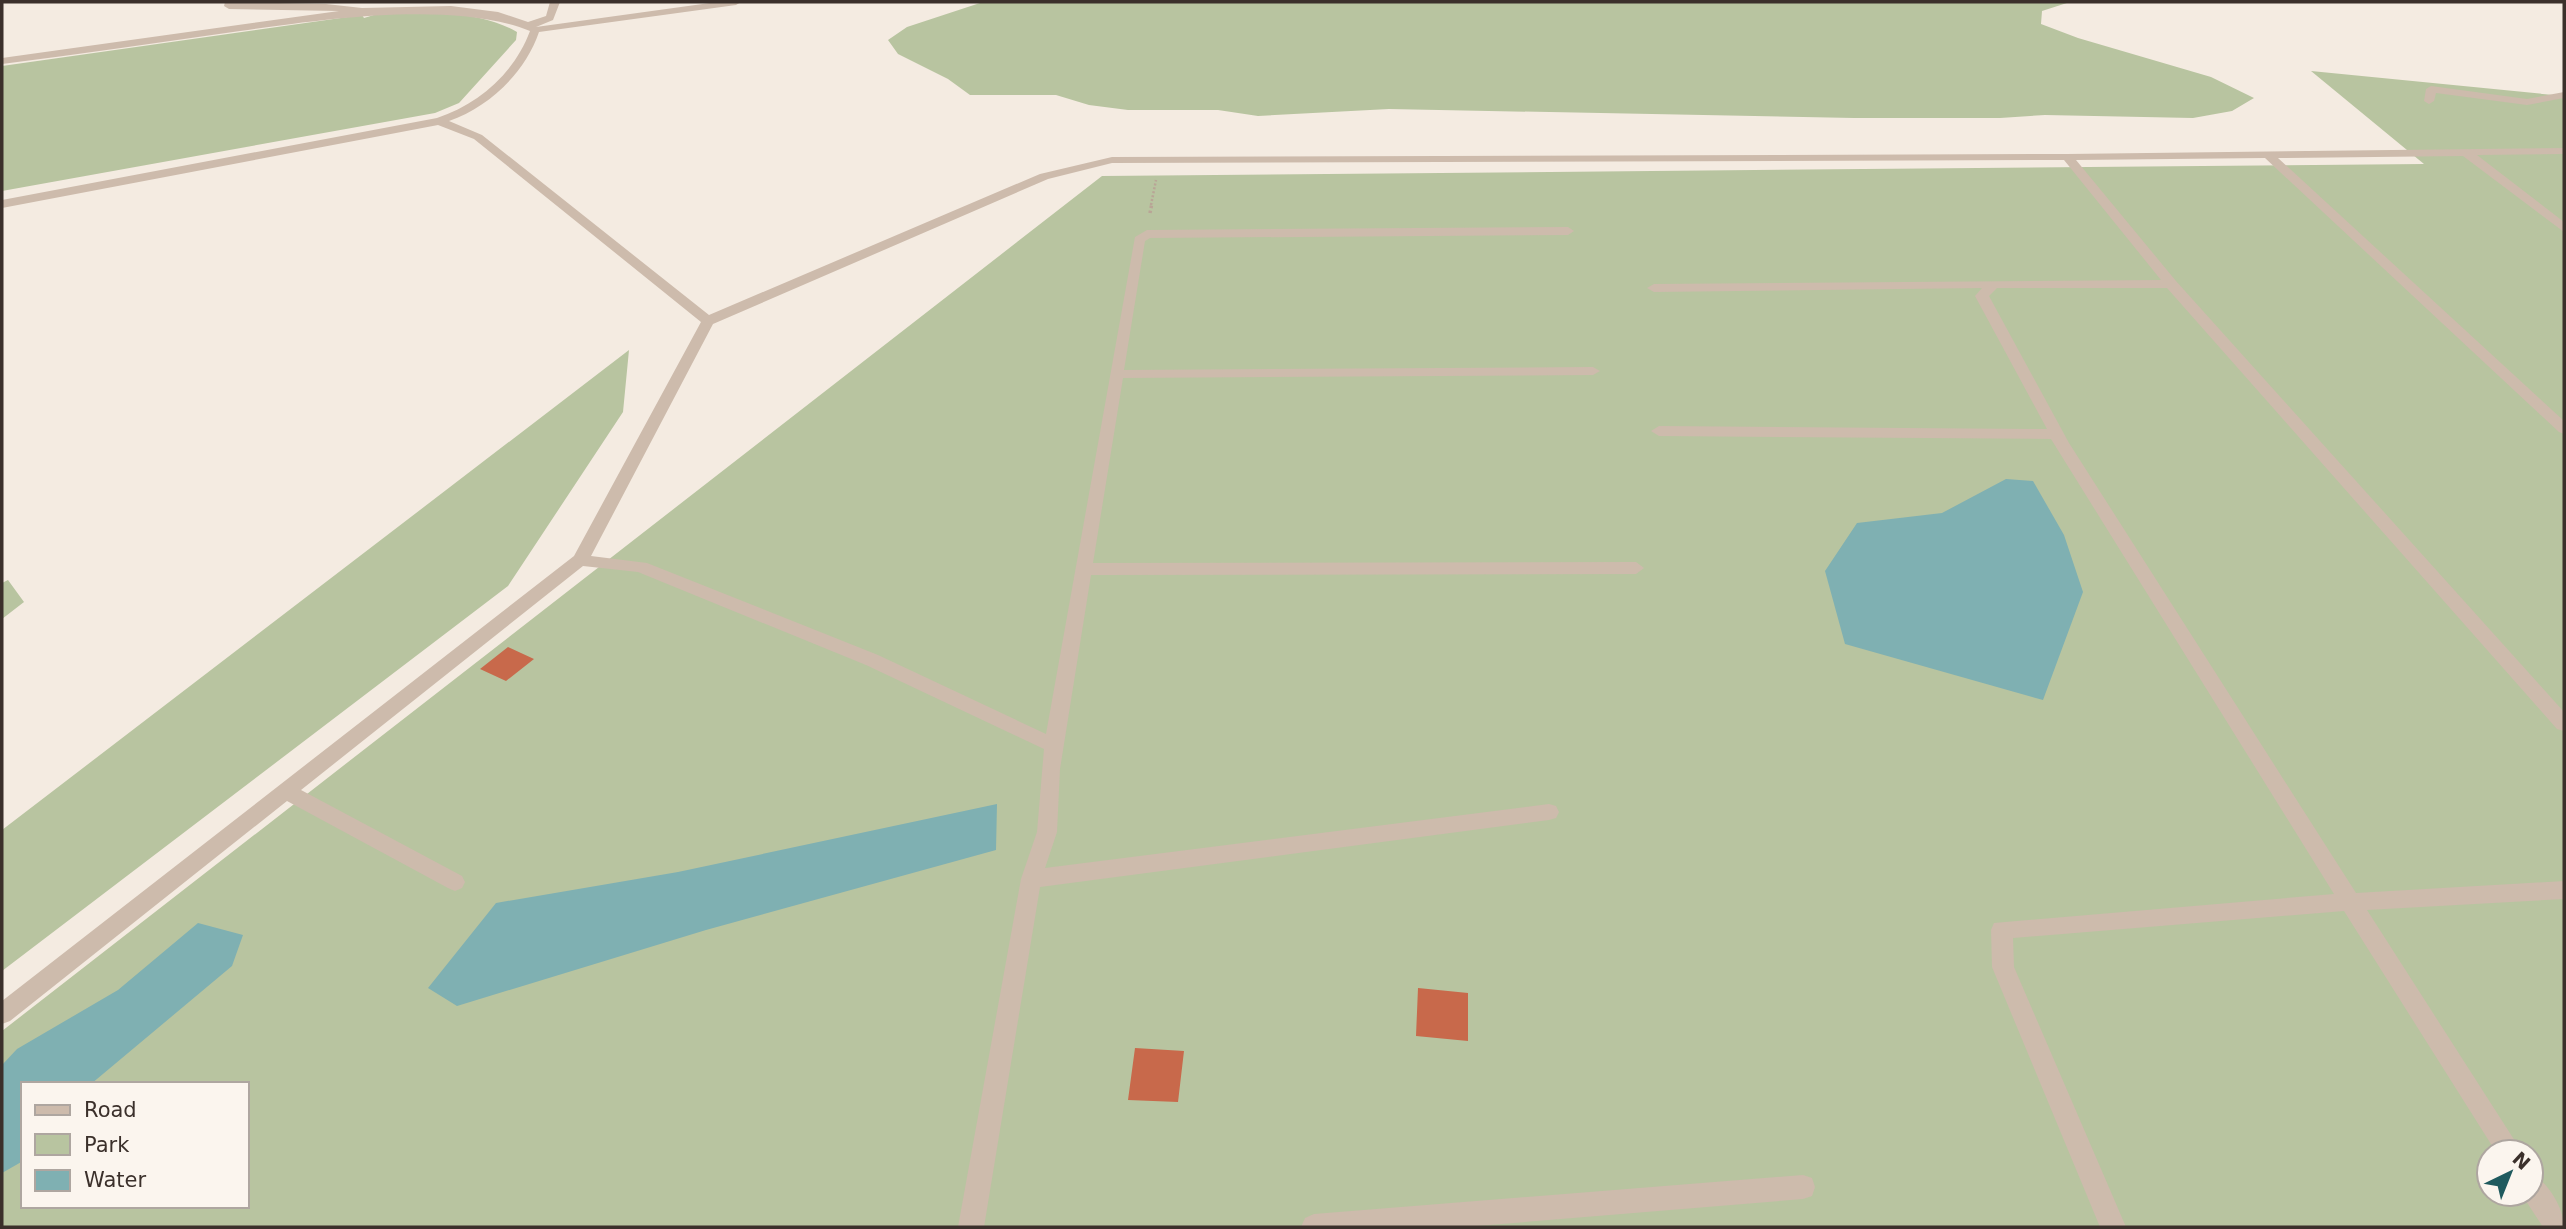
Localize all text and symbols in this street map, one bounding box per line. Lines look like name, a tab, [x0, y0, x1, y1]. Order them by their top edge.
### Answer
legend	[21, 1082, 248, 1208]
text: Road	[84, 1098, 137, 1122]
text: Park	[84, 1133, 130, 1157]
north arrow	[2475, 1138, 2545, 1208]
text: N	[2508, 1147, 2535, 1174]
text: Water	[84, 1168, 146, 1192]

